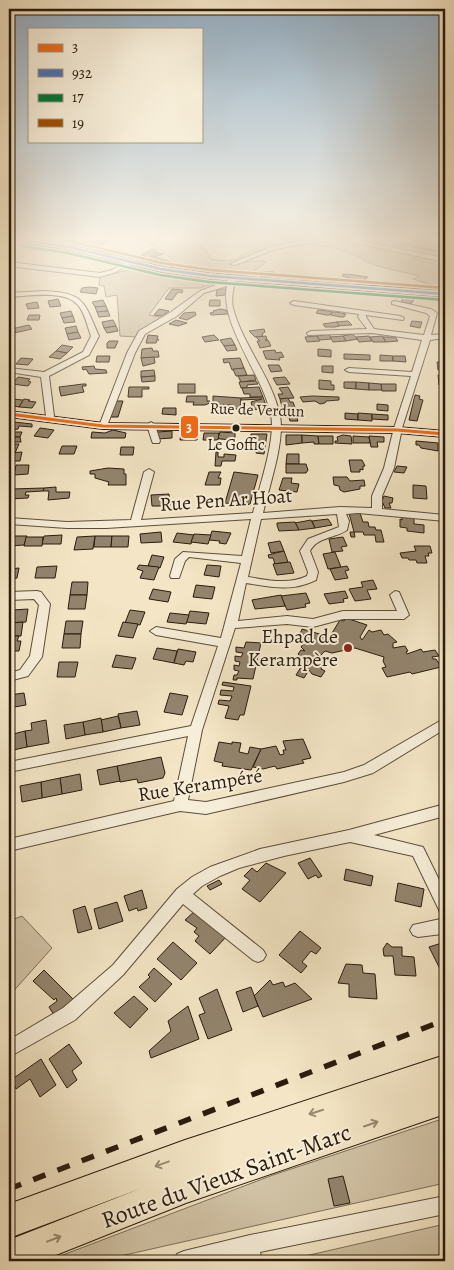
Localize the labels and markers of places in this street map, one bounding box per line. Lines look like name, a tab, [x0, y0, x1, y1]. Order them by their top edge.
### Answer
marker: Le Goffic	[231, 423, 241, 433]
place label: Le Goffic	[207, 434, 265, 456]
place label: Ehpad de Kerampère	[248, 623, 338, 673]
marker: Ehpad de Kerampère	[342, 642, 354, 654]

